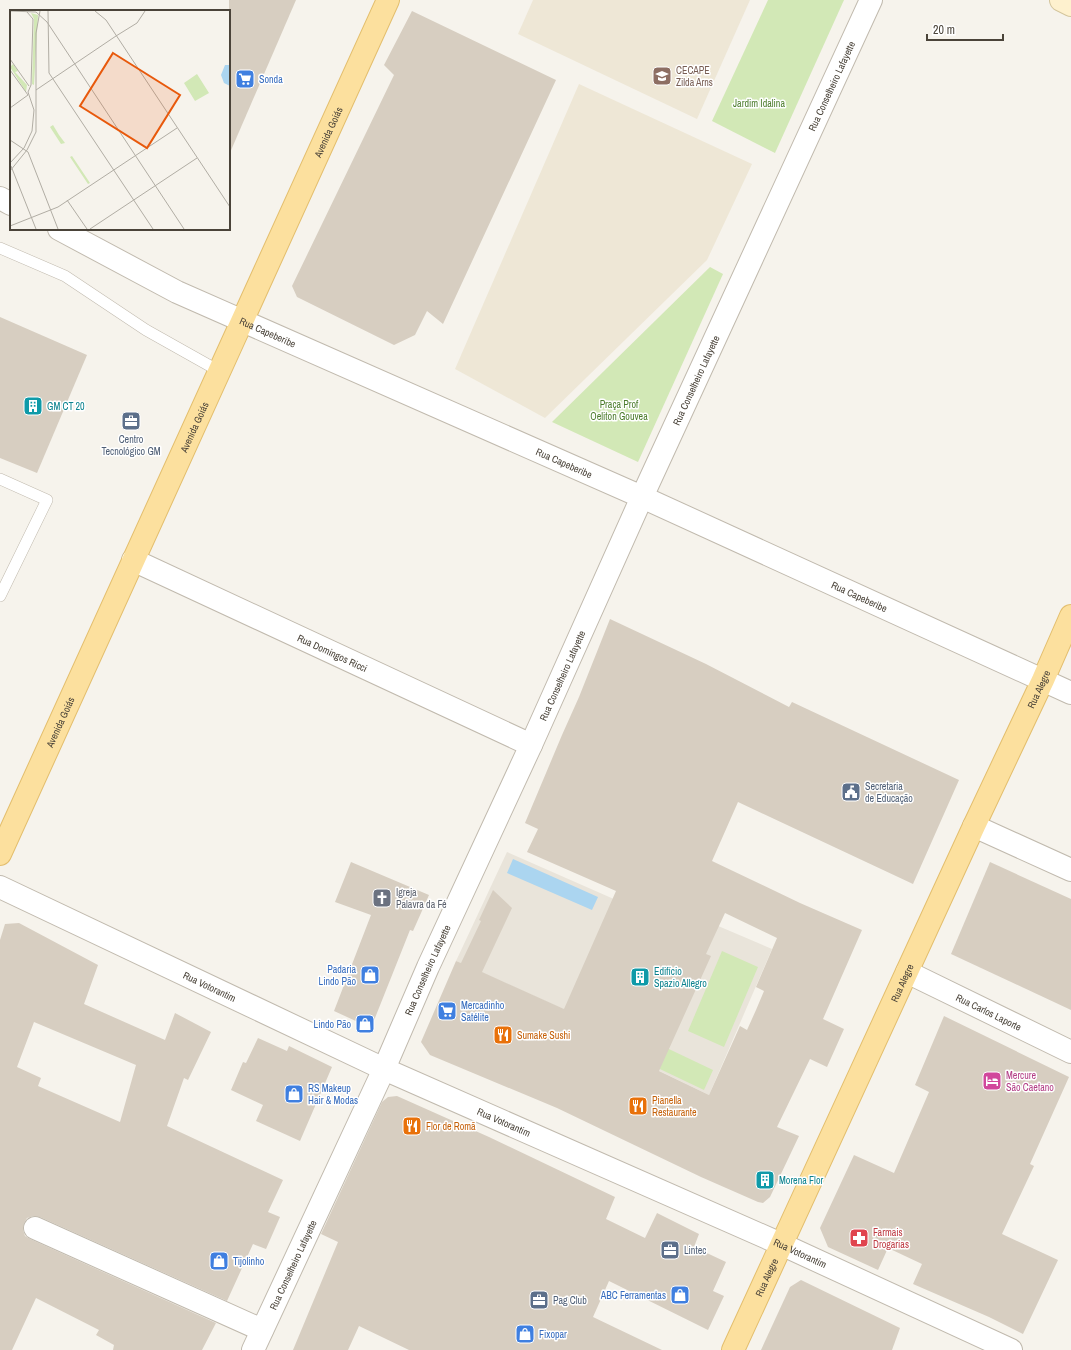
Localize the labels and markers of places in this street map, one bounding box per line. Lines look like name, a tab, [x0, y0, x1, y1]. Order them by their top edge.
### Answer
place label: CECAPE Zilda Arns	[676, 64, 713, 89]
school or university icon: CECAPE Zilda Arns	[651, 65, 673, 87]
supermarket icon: Sonda	[234, 68, 256, 90]
place label: Sonda	[259, 73, 283, 86]
building icon: GM CT 20	[22, 395, 44, 417]
place label: GM CT 20	[47, 400, 85, 413]
office icon: Centro Tecnológico GM	[120, 410, 142, 432]
place label: Centro Tecnológico GM	[101, 433, 161, 458]
place label: Secretaria de Educação	[865, 780, 913, 805]
public building icon: Secretaria de Educação	[840, 781, 862, 803]
place label: Igreja Palavra da Fé	[396, 886, 447, 911]
church icon: Igreja Palavra da Fé	[371, 887, 393, 909]
place label: Padaria Lindo Pão	[319, 963, 356, 988]
shop icon: Padaria Lindo Pão	[359, 964, 381, 986]
place label: Edifício Spazio Allegro	[654, 965, 707, 990]
building icon: Edifício Spazio Allegro	[629, 966, 651, 988]
place label: Mercadinho Satélite	[461, 999, 505, 1024]
supermarket icon: Mercadinho Satélite	[436, 1000, 458, 1022]
shop icon: Lindo Pão	[354, 1013, 376, 1035]
place label: Lindo Pão	[314, 1018, 351, 1031]
restaurant icon: Sumake Sushi	[492, 1024, 514, 1046]
place label: Sumake Sushi	[517, 1029, 570, 1042]
place label: Mercure São Caetano	[1006, 1069, 1054, 1094]
hotel icon: Mercure São Caetano	[981, 1070, 1003, 1092]
place label: RS Makeup Hair & Modas	[308, 1082, 358, 1107]
shop icon: RS Makeup Hair & Modas	[283, 1083, 305, 1105]
place label: Pianella Restaurante	[652, 1094, 697, 1119]
restaurant icon: Pianella Restaurante	[627, 1095, 649, 1117]
restaurant icon: Flor de Romã	[401, 1115, 423, 1137]
place label: Flor de Romã	[426, 1120, 476, 1133]
building icon: Morena Flor	[754, 1169, 776, 1191]
place label: Morena Flor	[779, 1174, 823, 1187]
place label: Farmais Drogarias	[873, 1226, 909, 1251]
pharmacy icon: Farmais Drogarias	[848, 1227, 870, 1249]
office icon: Lintec	[659, 1239, 681, 1261]
place label: Lintec	[684, 1244, 706, 1257]
shop icon: Tijolinho	[208, 1250, 230, 1272]
place label: Tijolinho	[233, 1255, 265, 1268]
shop icon: ABC Ferramentas	[669, 1284, 691, 1306]
office icon: Pag Club	[528, 1289, 550, 1311]
place label: ABC Ferramentas	[600, 1289, 666, 1302]
place label: Pag Club	[553, 1294, 587, 1307]
shop icon: Fixopar	[514, 1323, 536, 1345]
place label: Fixopar	[539, 1328, 567, 1341]

